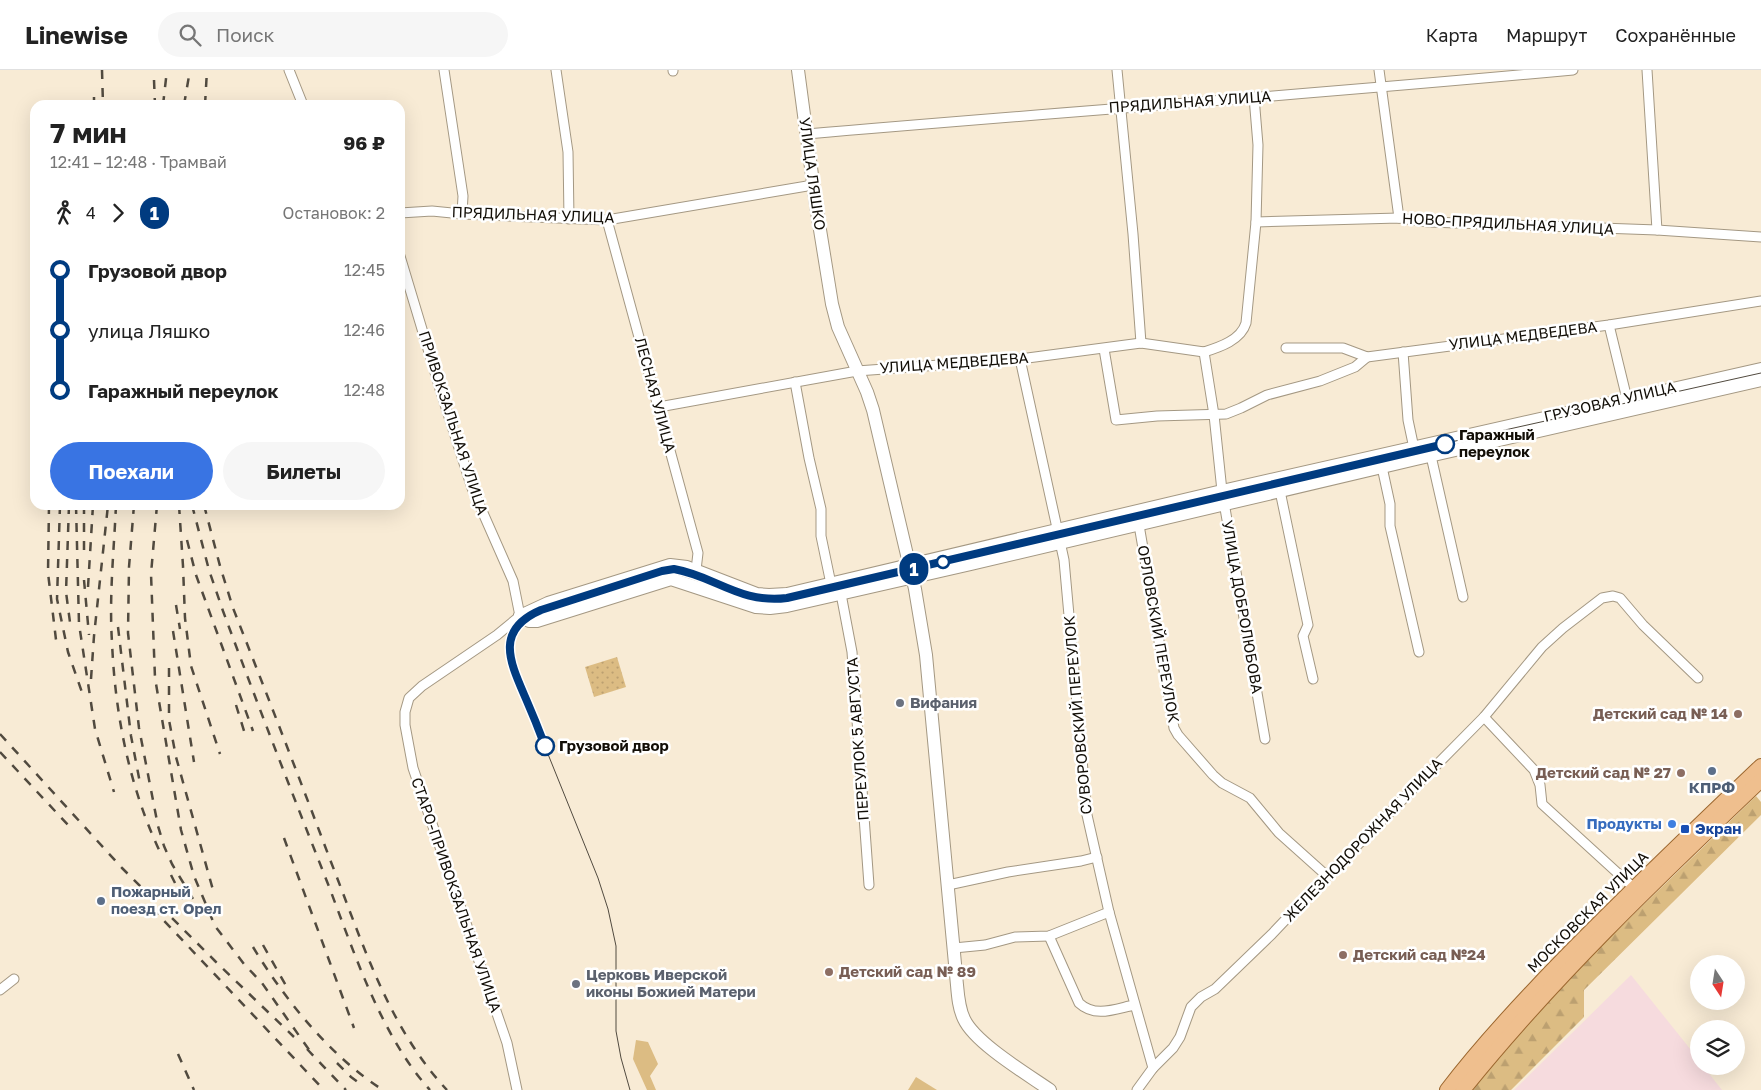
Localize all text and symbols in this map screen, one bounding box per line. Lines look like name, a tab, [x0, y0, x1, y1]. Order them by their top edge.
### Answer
search box	[158, 12, 508, 57]
text: Linewise	[25, 20, 128, 49]
icon: search	[176, 21, 204, 49]
text: Поиск	[216, 23, 274, 46]
text: Карта	[1426, 24, 1478, 46]
text: Маршрут	[1506, 24, 1587, 46]
text: Сохранённые	[1615, 24, 1736, 46]
street label: ПРЯДИЛЬНАЯ УЛИЦА	[1108, 86, 1272, 116]
text: 7 мин	[50, 116, 127, 149]
street label: УЛИЦА ЛЯШКО	[796, 116, 830, 231]
text: 96 ₽	[343, 131, 385, 154]
text: 12:41 – 12:48 · Трамвай	[50, 152, 227, 172]
icon: walk	[50, 199, 78, 227]
icon: forward	[104, 199, 132, 227]
text: 1	[150, 202, 159, 224]
street label: ПРЯДИЛЬНАЯ УЛИЦА	[451, 202, 615, 226]
text: 4	[86, 203, 96, 223]
text: Остановок: 2	[283, 203, 385, 223]
street label: НОВО-ПРЯДИЛЬНАЯ УЛИЦА	[1402, 208, 1614, 238]
text: Грузовой двор	[88, 259, 227, 282]
text: 12:45	[344, 260, 385, 280]
street label: УЛИЦА МЕДВЕДЕВА	[1448, 317, 1598, 353]
text: улица Ляшко	[88, 319, 210, 342]
text: 12:46	[344, 320, 385, 340]
street label: ПРИВОКЗАЛЬНАЯ УЛИЦА	[416, 328, 492, 517]
street label: ЛЕСНАЯ УЛИЦА	[632, 335, 680, 454]
street label: УЛИЦА МЕДВЕДЕВА	[879, 348, 1029, 376]
street label: ГРУЗОВАЯ УЛИЦА	[1542, 377, 1678, 425]
text: Гаражный переулок	[88, 379, 279, 402]
text: 12:48	[344, 380, 385, 400]
place label: Гаражный переулок	[1459, 425, 1535, 460]
marker: Гаражный переулок	[1435, 434, 1455, 454]
button: Поехали	[50, 442, 213, 500]
button: Билеты	[223, 442, 385, 500]
street label: УЛИЦА ДОБРОЛЮБОВА	[1219, 519, 1267, 695]
street label: ОРЛОВСКИЙ ПЕРЕУЛОК	[1134, 544, 1184, 725]
line badge: 1	[898, 553, 930, 585]
unlabelled marker	[936, 555, 950, 569]
text: 1	[909, 558, 919, 580]
street label: СУВОРОВСКИЙ ПЕРЕУЛОК	[1059, 614, 1095, 815]
street label: ПЕРЕУЛОК 5 АВГУСТА	[842, 657, 872, 821]
place label: Вифания	[910, 693, 977, 711]
marker: Вифания	[894, 697, 906, 709]
place label: Детский сад № 14	[1593, 704, 1728, 722]
marker: Детский сад № 14	[1732, 708, 1744, 720]
marker: Грузовой двор	[535, 736, 555, 756]
place label: Грузовой двор	[559, 736, 669, 754]
street label: ЖЕЛЕЗНОДОРОЖНАЯ УЛИЦА	[1279, 754, 1445, 925]
place label: Детский сад № 27	[1536, 763, 1671, 781]
marker: КПРФ	[1706, 765, 1718, 777]
marker: Детский сад № 27	[1675, 767, 1687, 779]
street label: СТАРО-ПРИВОКЗАЛЬНАЯ УЛИЦА	[408, 775, 506, 1015]
place label: КПРФ	[1689, 778, 1735, 796]
place label: Продукты	[1587, 814, 1662, 832]
marker: Продукты	[1666, 818, 1678, 830]
place label: Экран	[1695, 819, 1741, 837]
marker: Экран	[1679, 823, 1691, 835]
street label: МОСКОВСКАЯ УЛИЦА	[1523, 847, 1652, 976]
place label: Пожарный поезд ст. Орел	[111, 882, 221, 917]
marker: Пожарный поезд ст. Орел	[95, 895, 107, 907]
place label: Детский сад №24	[1353, 945, 1486, 963]
marker: Детский сад №24	[1337, 949, 1349, 961]
north arrow	[1690, 955, 1745, 1010]
map controls	[1690, 955, 1745, 1075]
place label: Детский сад № 89	[839, 962, 976, 980]
place label: Церковь Иверской иконы Божией Матери	[586, 965, 756, 1000]
marker: Детский сад № 89	[823, 966, 835, 978]
marker: Церковь Иверской иконы Божией Матери	[570, 978, 582, 990]
button: layers	[1690, 1020, 1745, 1075]

